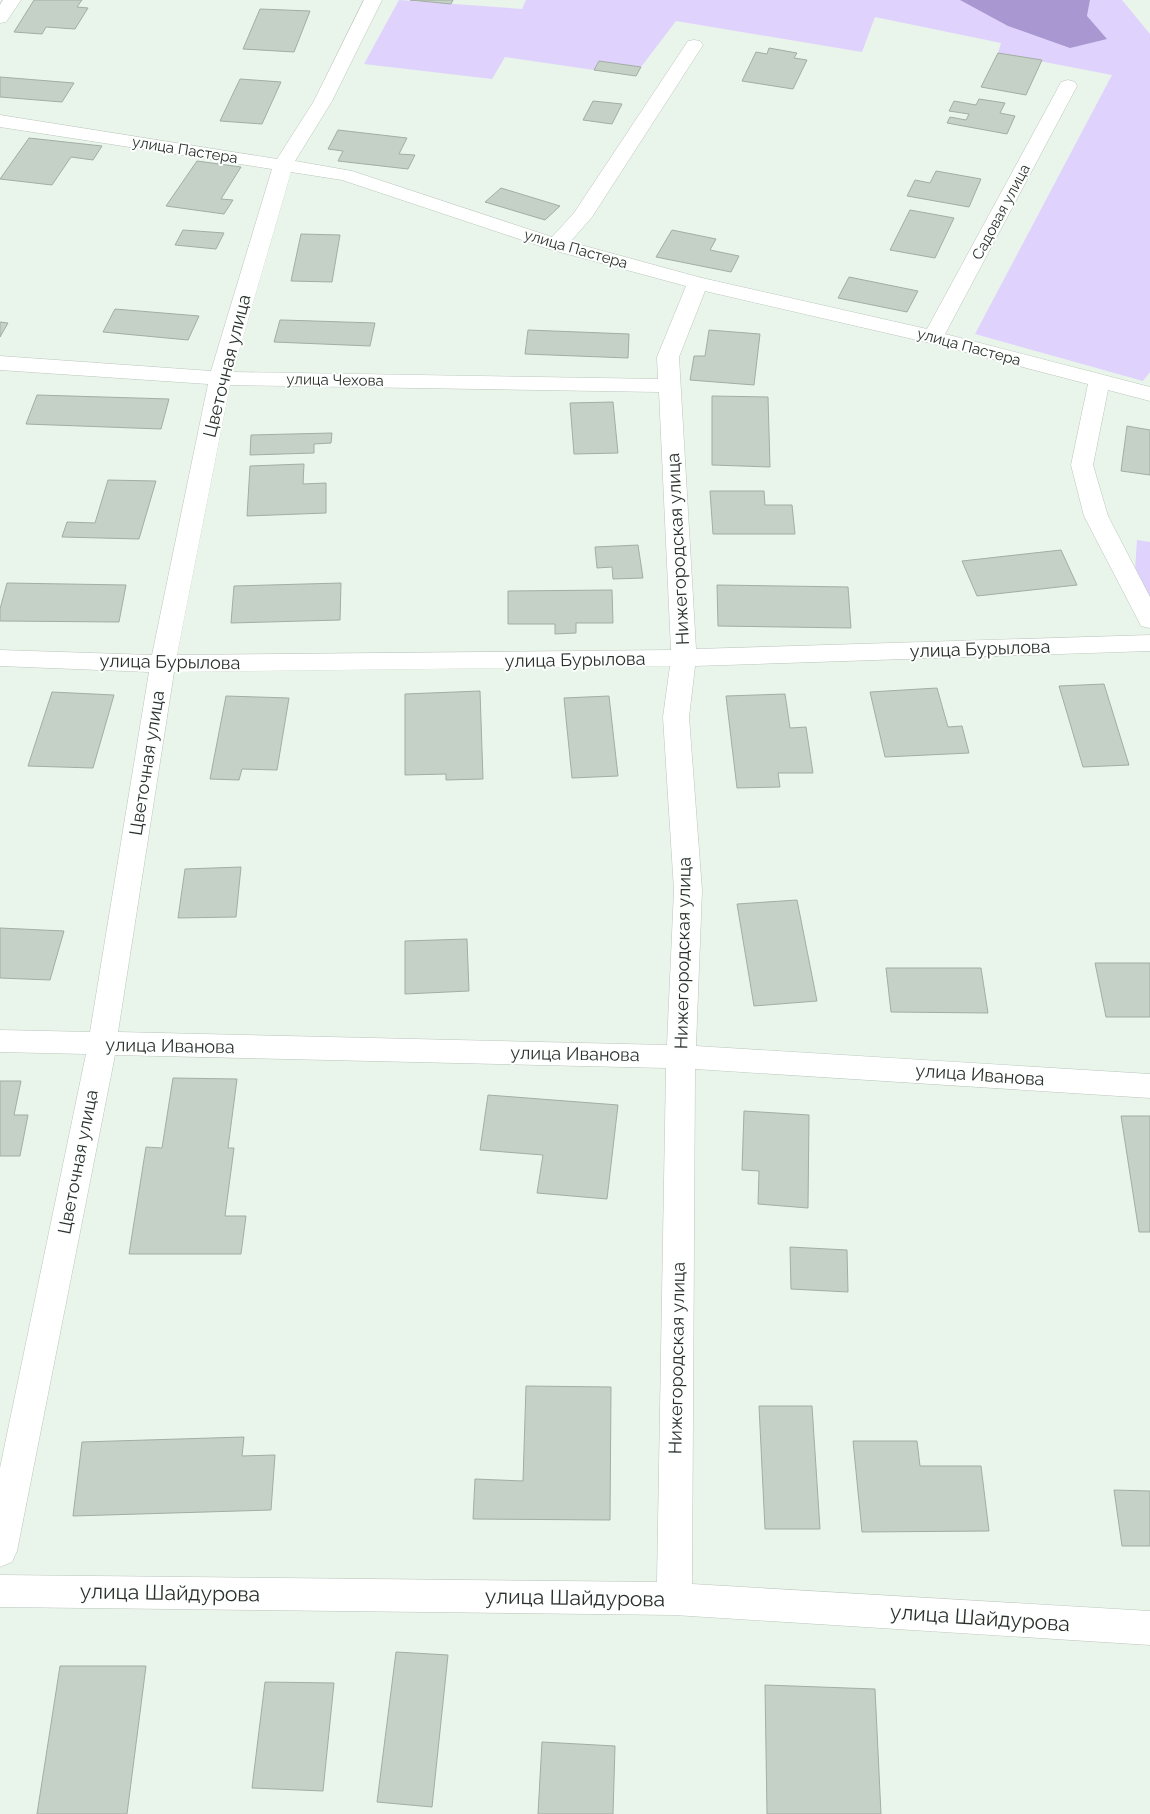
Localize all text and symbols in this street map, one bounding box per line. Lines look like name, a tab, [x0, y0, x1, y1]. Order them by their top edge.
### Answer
street label: улица Пастера	[131, 133, 239, 167]
street label: Садовая улица	[968, 161, 1034, 263]
street label: улица Пастера	[522, 226, 630, 272]
street label: Цветочная улица	[199, 292, 254, 440]
street label: улица Пастера	[915, 324, 1023, 370]
street label: улица Чехова	[286, 370, 384, 390]
street label: Нижегородская улица	[662, 452, 693, 646]
street label: улица Бурылова	[909, 636, 1051, 661]
street label: улица Бурылова	[504, 648, 646, 671]
street label: улица Бурылова	[99, 650, 241, 673]
street label: Цветочная улица	[125, 689, 168, 837]
street label: Нижегородская улица	[670, 857, 695, 1049]
street label: улица Иванова	[105, 1034, 235, 1057]
street label: улица Иванова	[510, 1042, 640, 1065]
street label: улица Иванова	[915, 1060, 1045, 1089]
street label: Цветочная улица	[53, 1088, 102, 1236]
street label: Нижегородская улица	[664, 1262, 689, 1454]
street label: улица Шайдурова	[80, 1578, 260, 1607]
street label: улица Шайдурова	[485, 1583, 665, 1612]
street label: улица Шайдурова	[889, 1599, 1071, 1636]

